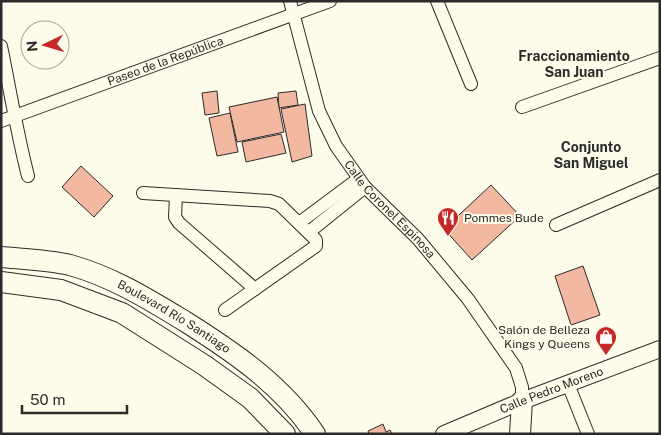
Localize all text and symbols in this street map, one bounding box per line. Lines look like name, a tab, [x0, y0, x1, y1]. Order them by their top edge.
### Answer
north arrow	[20, 20, 70, 70]
street label: Paseo de la República	[106, 34, 225, 89]
text: N	[24, 40, 40, 52]
district label: Fraccionamiento San Juan	[518, 48, 630, 80]
district label: Conjunto San Miguel	[553, 139, 629, 171]
street label: Calle Coronel Espinosa	[341, 158, 438, 261]
restaurant icon: Pommes Bude	[436, 206, 460, 237]
place label: Pommes Bude	[464, 211, 544, 225]
street label: Boulevard Río Santiago	[115, 277, 233, 356]
place label: Salón de Belleza Kings y Queens	[498, 323, 590, 351]
shop icon: Salón de Belleza Kings y Queens	[594, 325, 618, 356]
street label: Calle Pedro Moreno	[498, 364, 605, 417]
scale bar	[22, 382, 128, 414]
text: 50 m	[30, 391, 65, 408]

